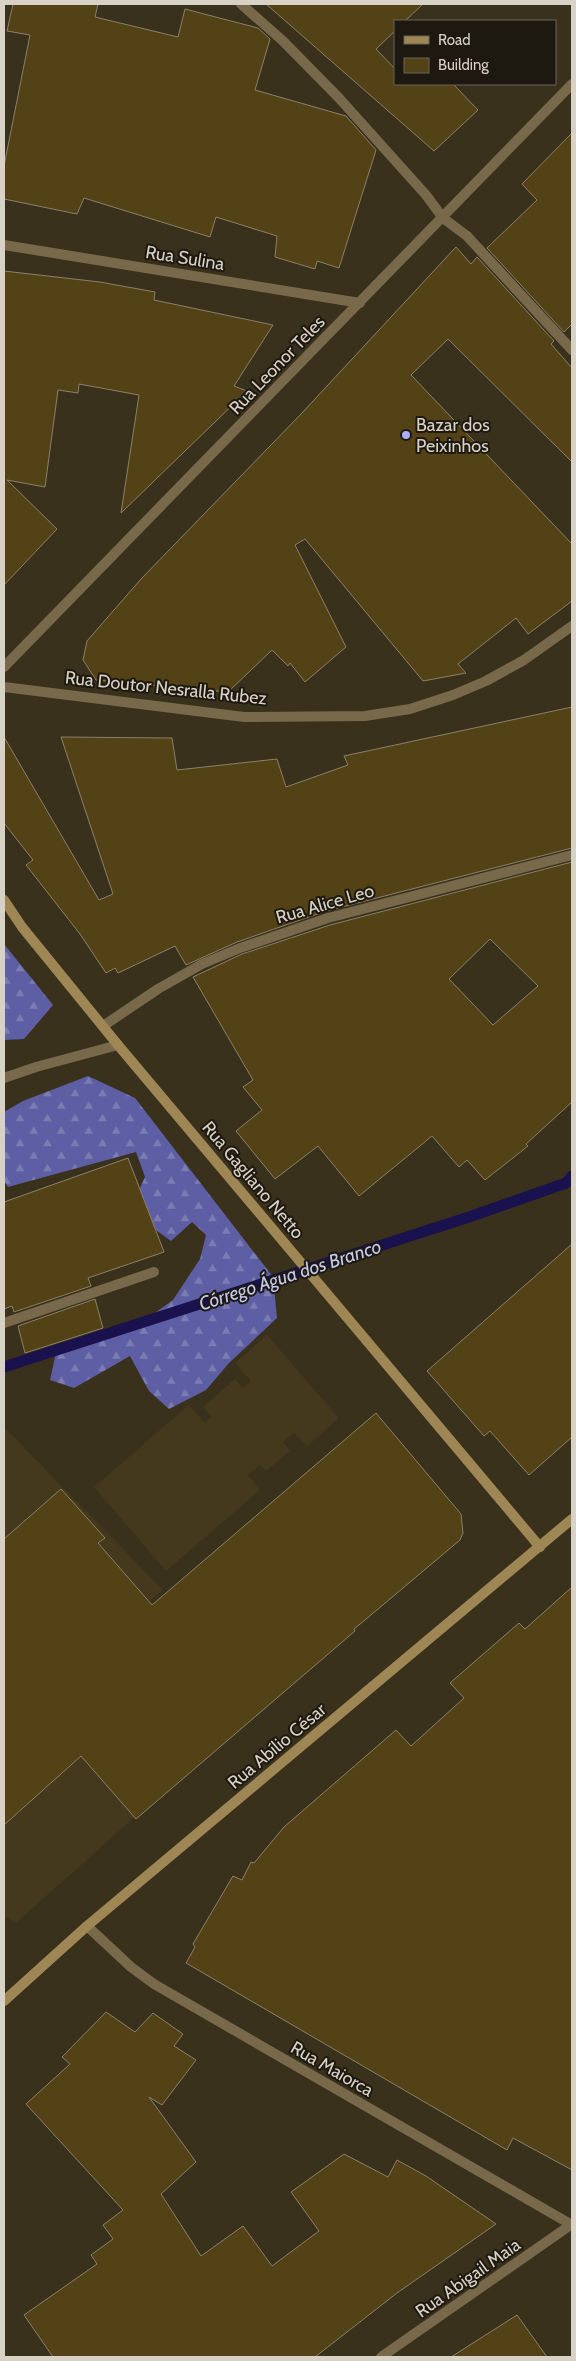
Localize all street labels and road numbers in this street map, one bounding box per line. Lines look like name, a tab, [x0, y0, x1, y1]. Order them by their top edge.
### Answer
street label: Rua Sulina	[144, 241, 226, 275]
street label: Rua Leonor Teles	[224, 311, 330, 419]
street label: Rua Doutor Nesralla Rubez	[64, 666, 269, 710]
street label: Rua Alice Leo	[273, 879, 377, 929]
street label: Rua Gagliano Netto	[197, 1117, 309, 1243]
street label: Rua Abílio César	[223, 1698, 331, 1793]
street label: Rua Maiorca	[287, 2036, 378, 2102]
street label: Rua Abigail Maia	[411, 2234, 525, 2322]

